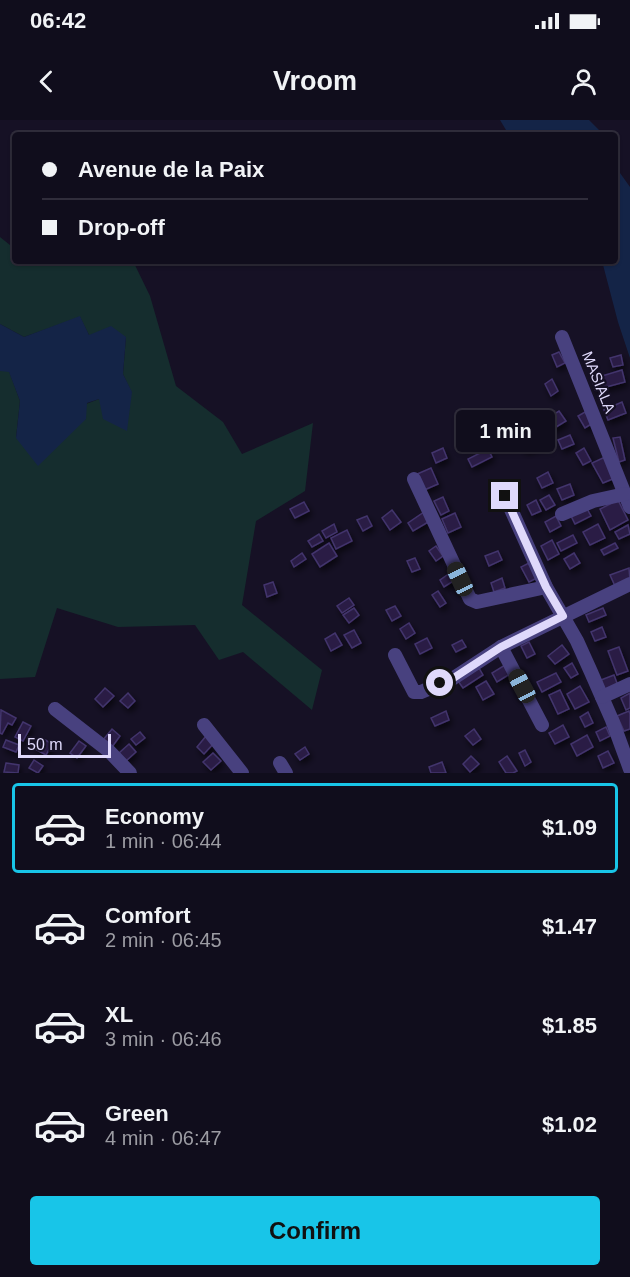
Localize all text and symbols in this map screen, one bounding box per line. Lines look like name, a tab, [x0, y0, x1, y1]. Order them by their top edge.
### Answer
text: 06:42	[30, 8, 86, 33]
icon: back	[30, 65, 63, 98]
icon: person	[567, 65, 600, 98]
text: Vroom	[273, 66, 357, 96]
text: Avenue de la Paix	[78, 157, 264, 182]
text: Drop-off	[78, 215, 165, 240]
street label: MASIALA	[579, 349, 619, 415]
callout: 1 min	[456, 409, 554, 451]
text: 1 min	[479, 420, 532, 442]
route end	[491, 482, 518, 509]
car	[444, 559, 476, 599]
car	[506, 666, 538, 706]
route start	[426, 669, 453, 696]
scale bar	[18, 731, 111, 758]
text: 50 m	[27, 736, 63, 753]
icon: car	[33, 801, 87, 855]
text: Economy	[105, 804, 204, 829]
text: $1.09	[542, 815, 597, 840]
text: 1 min · 06:44	[105, 830, 222, 852]
icon: car	[33, 900, 87, 954]
text: Comfort	[105, 903, 191, 928]
text: $1.47	[542, 914, 597, 939]
text: 2 min · 06:45	[105, 929, 222, 951]
icon: car	[33, 999, 87, 1053]
text: XL	[105, 1002, 133, 1027]
text: $1.85	[542, 1013, 597, 1038]
text: 3 min · 06:46	[105, 1028, 222, 1050]
icon: car	[33, 1098, 87, 1152]
text: Green	[105, 1101, 169, 1126]
text: $1.02	[542, 1112, 597, 1137]
text: 4 min · 06:47	[105, 1127, 222, 1149]
button: Confirm	[30, 1196, 600, 1265]

